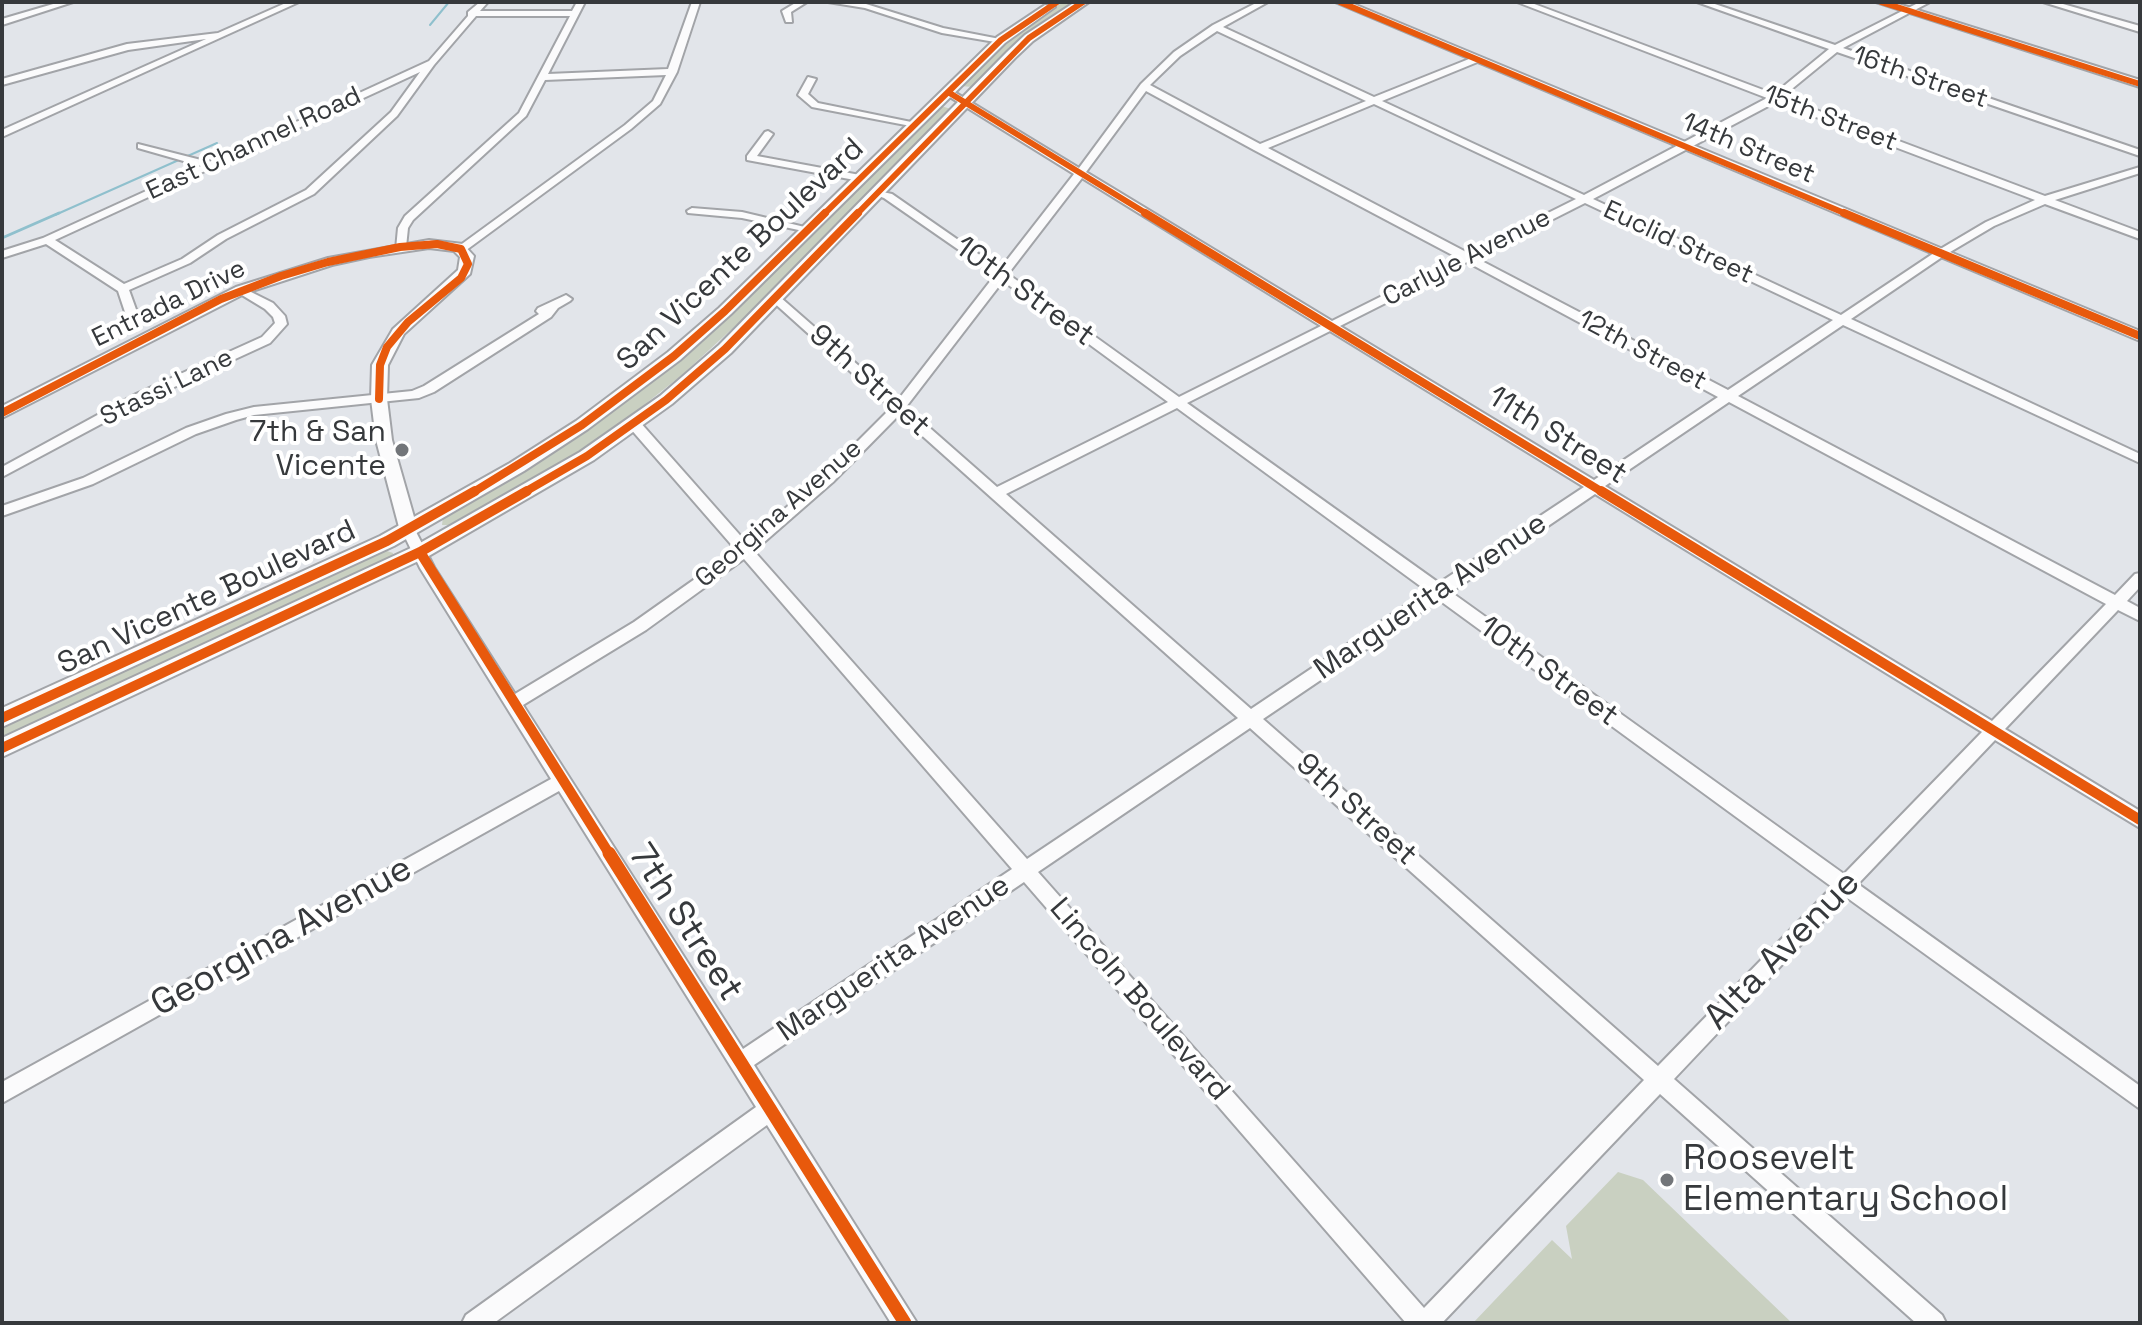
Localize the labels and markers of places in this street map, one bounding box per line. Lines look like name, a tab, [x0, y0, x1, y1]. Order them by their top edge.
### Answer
place label: 7th & San Vicente	[249, 415, 386, 486]
marker: 7th & San Vicente	[393, 441, 411, 459]
place label: Roosevelt Elementary School	[1683, 1137, 2008, 1222]
marker: Roosevelt Elementary School	[1658, 1171, 1676, 1189]

